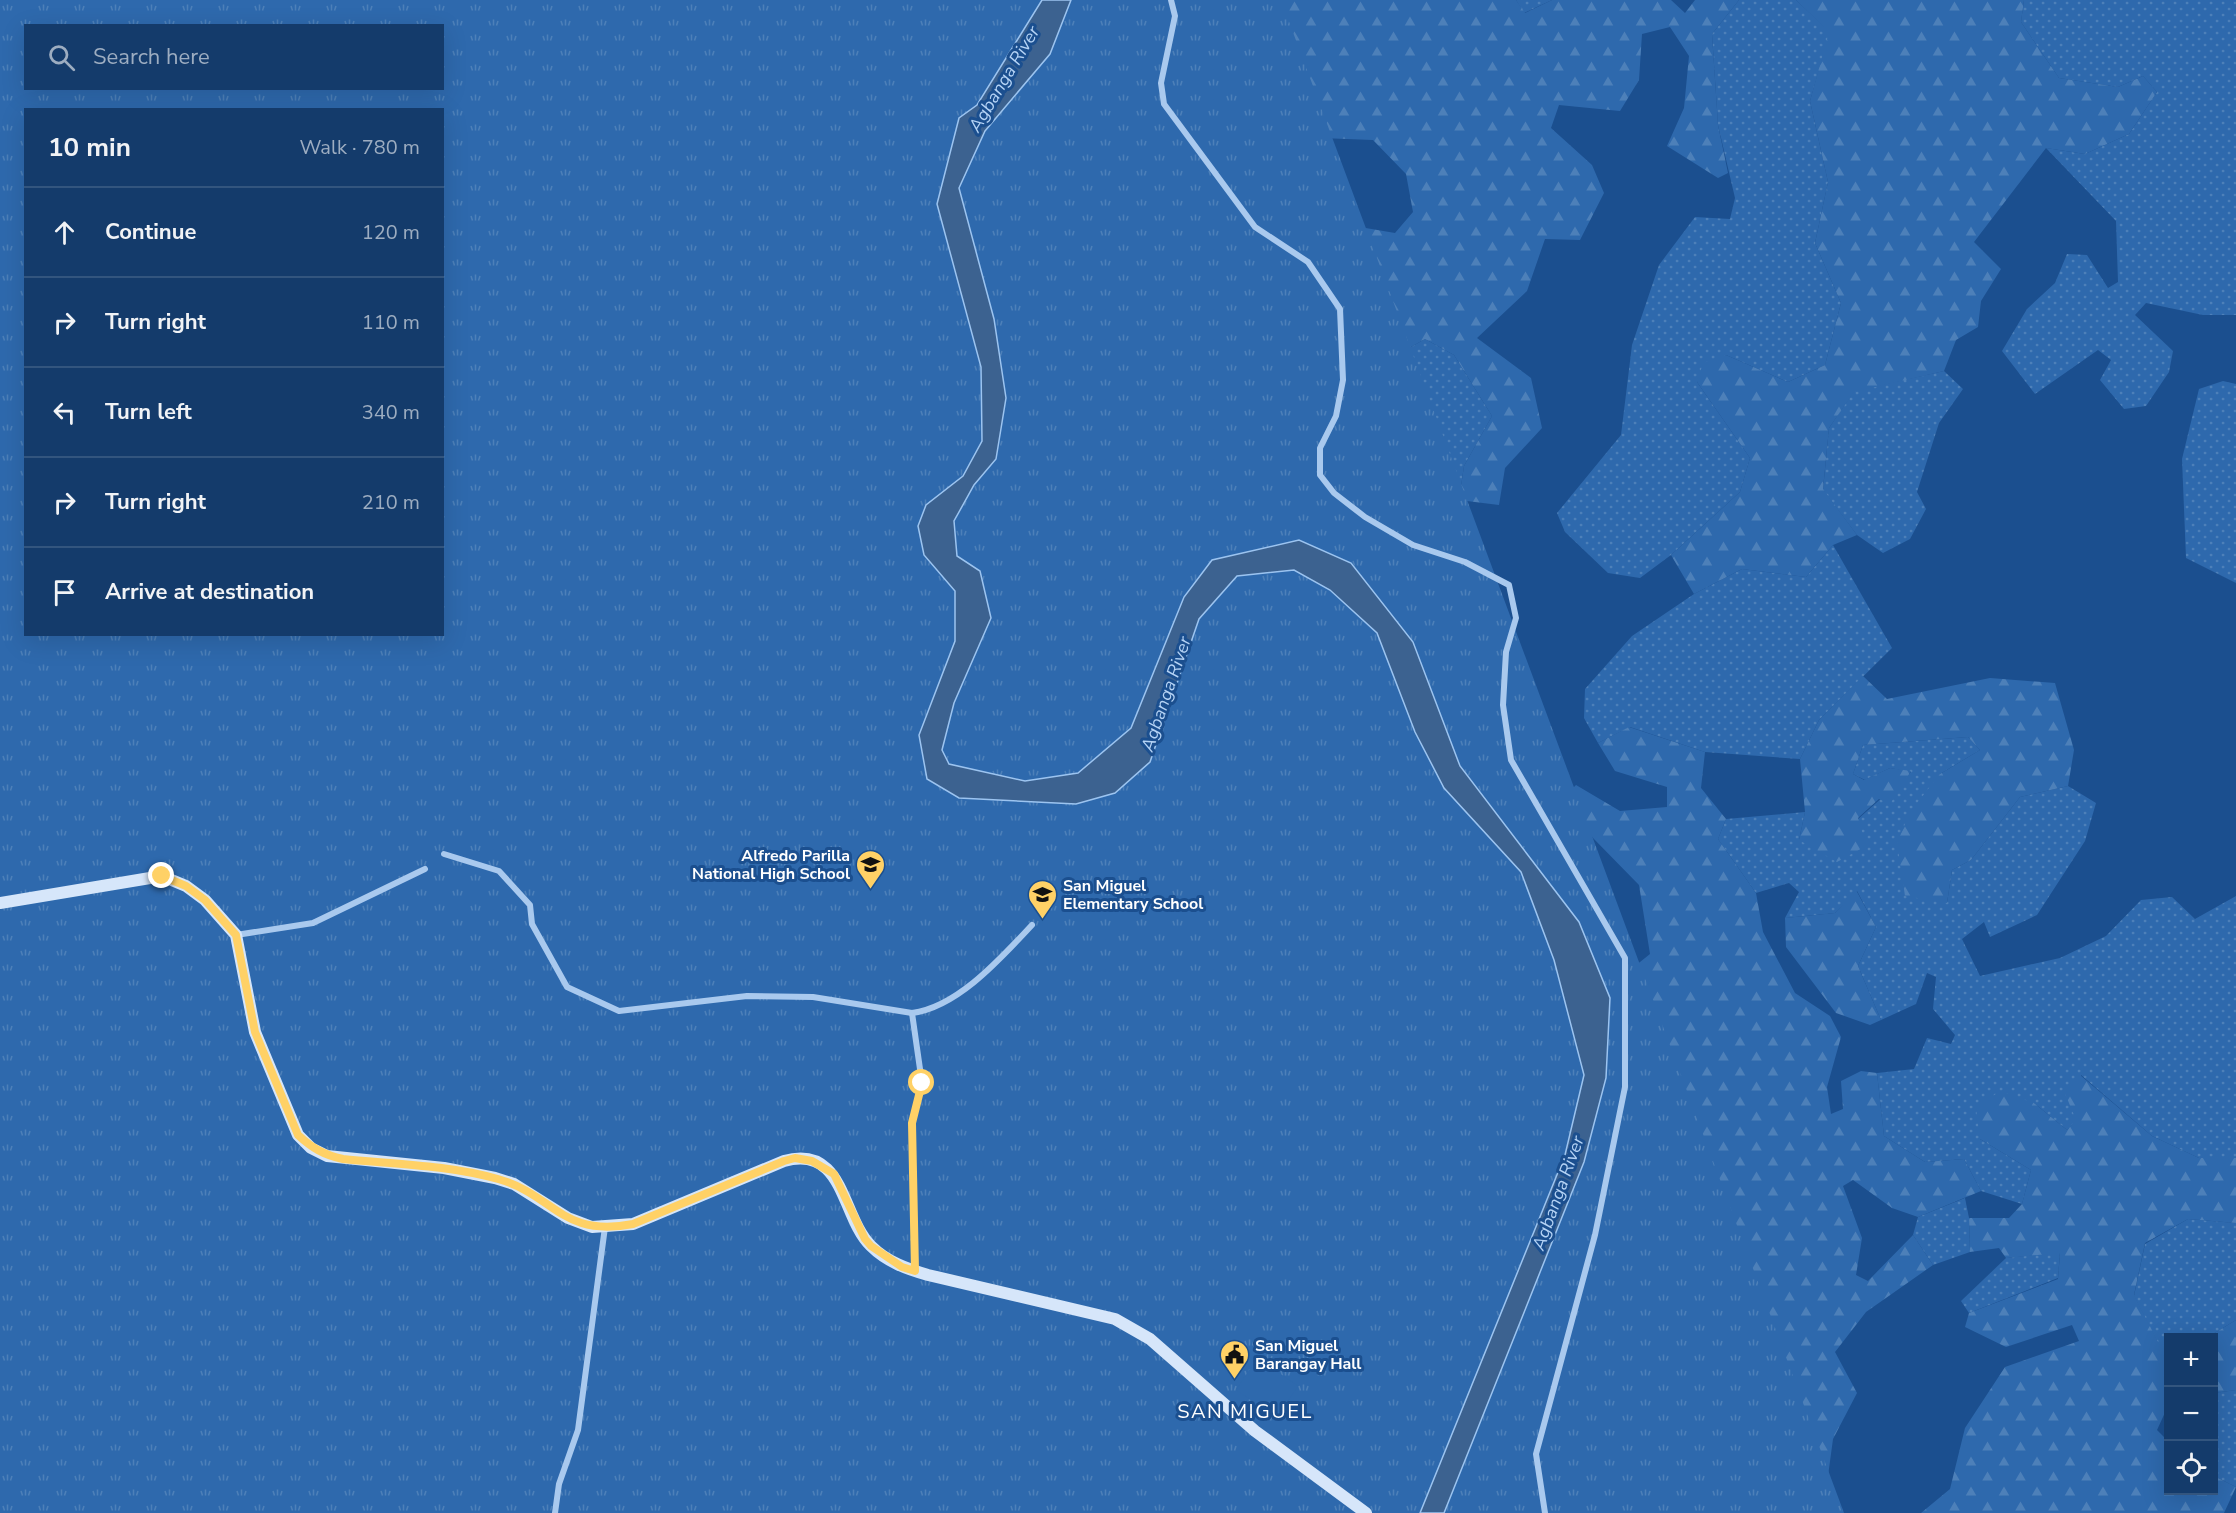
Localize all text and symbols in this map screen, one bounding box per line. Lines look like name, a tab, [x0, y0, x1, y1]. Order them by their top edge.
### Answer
water label: Agbanga River	[962, 21, 1045, 137]
search box	[24, 24, 444, 90]
icon: search	[45, 41, 78, 74]
text: Search here	[93, 42, 210, 72]
text: 10 min	[48, 130, 131, 165]
text: Walk · 780 m	[300, 134, 420, 161]
icon: ahead	[48, 216, 81, 249]
text: Continue	[105, 217, 196, 247]
text: 120 m	[362, 219, 420, 246]
icon: right	[48, 306, 81, 339]
text: Turn right	[105, 307, 206, 337]
text: 110 m	[362, 309, 420, 336]
icon: left	[48, 396, 81, 429]
text: Turn left	[105, 397, 192, 427]
text: 340 m	[362, 399, 420, 426]
icon: right	[48, 486, 81, 519]
text: Turn right	[105, 487, 206, 517]
text: 210 m	[362, 489, 420, 516]
icon: arrive	[48, 576, 81, 609]
text: Arrive at destination	[105, 577, 314, 607]
water label: Agbanga River	[1135, 633, 1197, 756]
place label: Alfredo Parilla National High School	[692, 845, 850, 885]
school or university icon: Alfredo Parilla National High School	[855, 848, 887, 890]
route end	[148, 862, 174, 888]
place label: San Miguel Elementary School	[1063, 875, 1203, 915]
school or university icon: San Miguel Elementary School	[1026, 878, 1058, 920]
route start	[908, 1069, 934, 1095]
water label: Agbanga River	[1526, 1132, 1590, 1254]
map controls	[2164, 1333, 2218, 1495]
button: +	[2164, 1333, 2218, 1387]
place label: San Miguel Barangay Hall	[1255, 1335, 1361, 1375]
public building icon: San Miguel Barangay Hall	[1218, 1338, 1250, 1380]
button: −	[2164, 1387, 2218, 1441]
district label: SAN MIGUEL	[1177, 1398, 1313, 1425]
button: locate	[2164, 1441, 2218, 1495]

